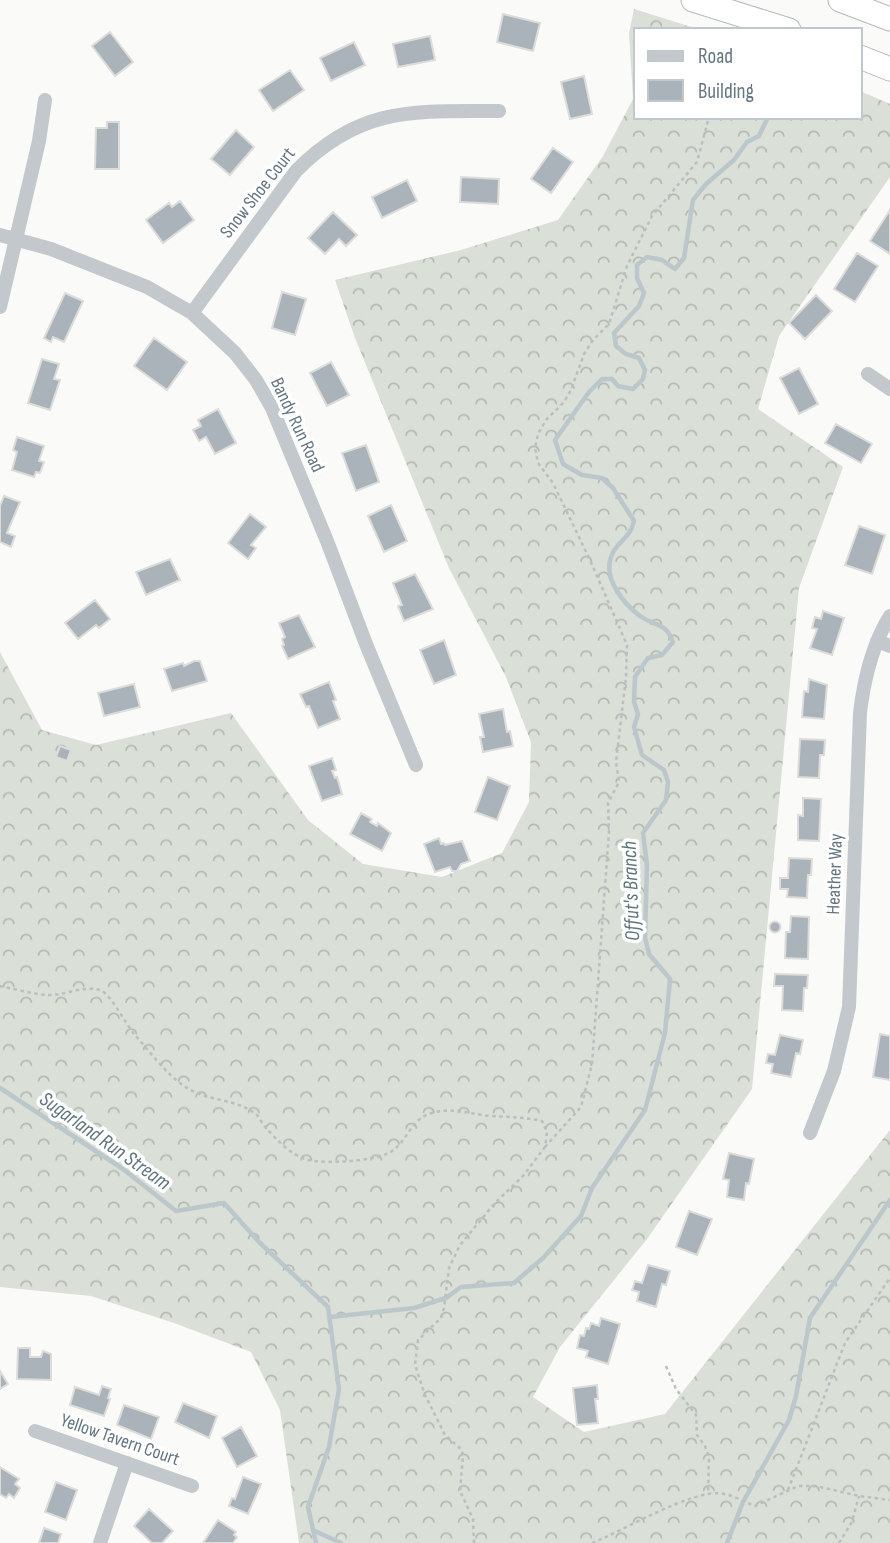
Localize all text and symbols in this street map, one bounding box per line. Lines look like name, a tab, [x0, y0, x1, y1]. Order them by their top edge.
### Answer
legend	[634, 28, 862, 119]
text: Road	[698, 44, 733, 69]
text: Building	[698, 79, 754, 104]
street label: Snow Shoe Court	[215, 143, 301, 243]
street label: Bandy Run Road	[265, 374, 329, 476]
street label: Heather Way	[822, 832, 848, 915]
water label: Offut's Branch	[617, 841, 645, 941]
water label: Sugarland Run Stream	[35, 1087, 175, 1195]
street label: Yellow Tavern Court	[57, 1409, 183, 1471]

